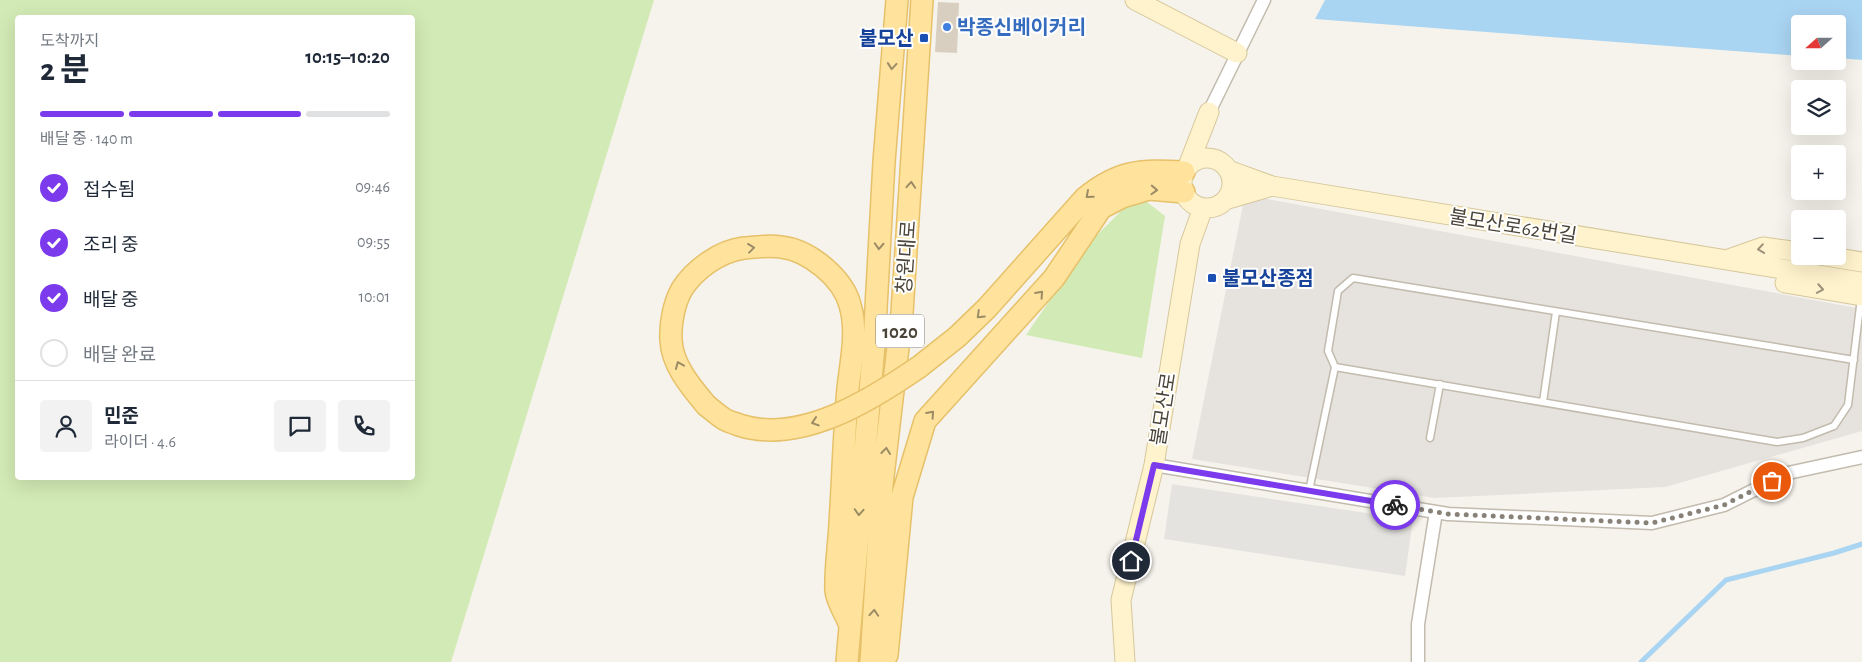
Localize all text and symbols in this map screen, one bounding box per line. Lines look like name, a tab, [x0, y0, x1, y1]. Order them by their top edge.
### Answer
north arrow	[1791, 15, 1846, 70]
map controls	[1791, 15, 1846, 265]
place label: 박종신베이커리	[957, 17, 1086, 38]
marker: 박종신베이커리	[941, 21, 953, 33]
place label: 불모산	[859, 28, 914, 49]
marker: 불모산	[918, 32, 930, 44]
text: 도착까지	[40, 33, 99, 49]
text: 10:15–10:20	[305, 48, 390, 67]
text: 2 분	[40, 54, 89, 86]
one-way arrow	[887, 62, 898, 70]
button: layers	[1791, 80, 1846, 135]
text: 배달 중 · 140 m	[40, 131, 133, 147]
button: +	[1791, 145, 1846, 200]
icon: check	[40, 174, 68, 202]
text: 09:46	[355, 179, 390, 195]
text: 접수됨	[83, 181, 135, 200]
one-way arrow	[905, 181, 916, 189]
one-way arrow	[1151, 185, 1159, 195]
one-way arrow	[1086, 189, 1095, 198]
street label: 불모산로62번길	[1448, 206, 1578, 247]
button: −	[1791, 210, 1846, 265]
street label: 창원대로	[893, 220, 920, 294]
icon: check	[40, 229, 68, 257]
text: 09:55	[357, 234, 390, 250]
text: 조리 중	[83, 236, 139, 255]
one-way arrow	[874, 242, 885, 250]
one-way arrow	[747, 243, 755, 254]
one-way arrow	[1757, 243, 1765, 254]
place label: 불모산종점	[1222, 268, 1314, 289]
marker: 불모산종점	[1206, 272, 1218, 284]
one-way arrow	[1816, 283, 1824, 293]
icon: check	[40, 284, 68, 312]
text: 10:01	[358, 289, 390, 305]
one-way arrow	[1034, 290, 1043, 299]
text: 배달 중	[83, 291, 139, 310]
one-way arrow	[976, 309, 985, 318]
road number: 1020	[876, 314, 924, 348]
text: 배달 완료	[83, 346, 156, 365]
one-way arrow	[675, 361, 685, 370]
street label: 불모산로	[1147, 371, 1180, 447]
button: person	[40, 400, 92, 452]
button: chat	[274, 400, 326, 452]
button: phone	[338, 400, 390, 452]
text: 민준	[104, 407, 139, 426]
one-way arrow	[925, 411, 934, 420]
one-way arrow	[811, 416, 820, 426]
text: 라이더 · 4.6	[104, 434, 176, 450]
one-way arrow	[880, 447, 891, 455]
pin	[1751, 460, 1793, 502]
icon: bag	[1758, 467, 1786, 495]
courier	[1370, 480, 1420, 530]
icon: bike	[1381, 491, 1409, 519]
one-way arrow	[853, 509, 864, 517]
pin	[1110, 540, 1152, 582]
icon: home	[1117, 547, 1145, 575]
one-way arrow	[868, 609, 879, 617]

